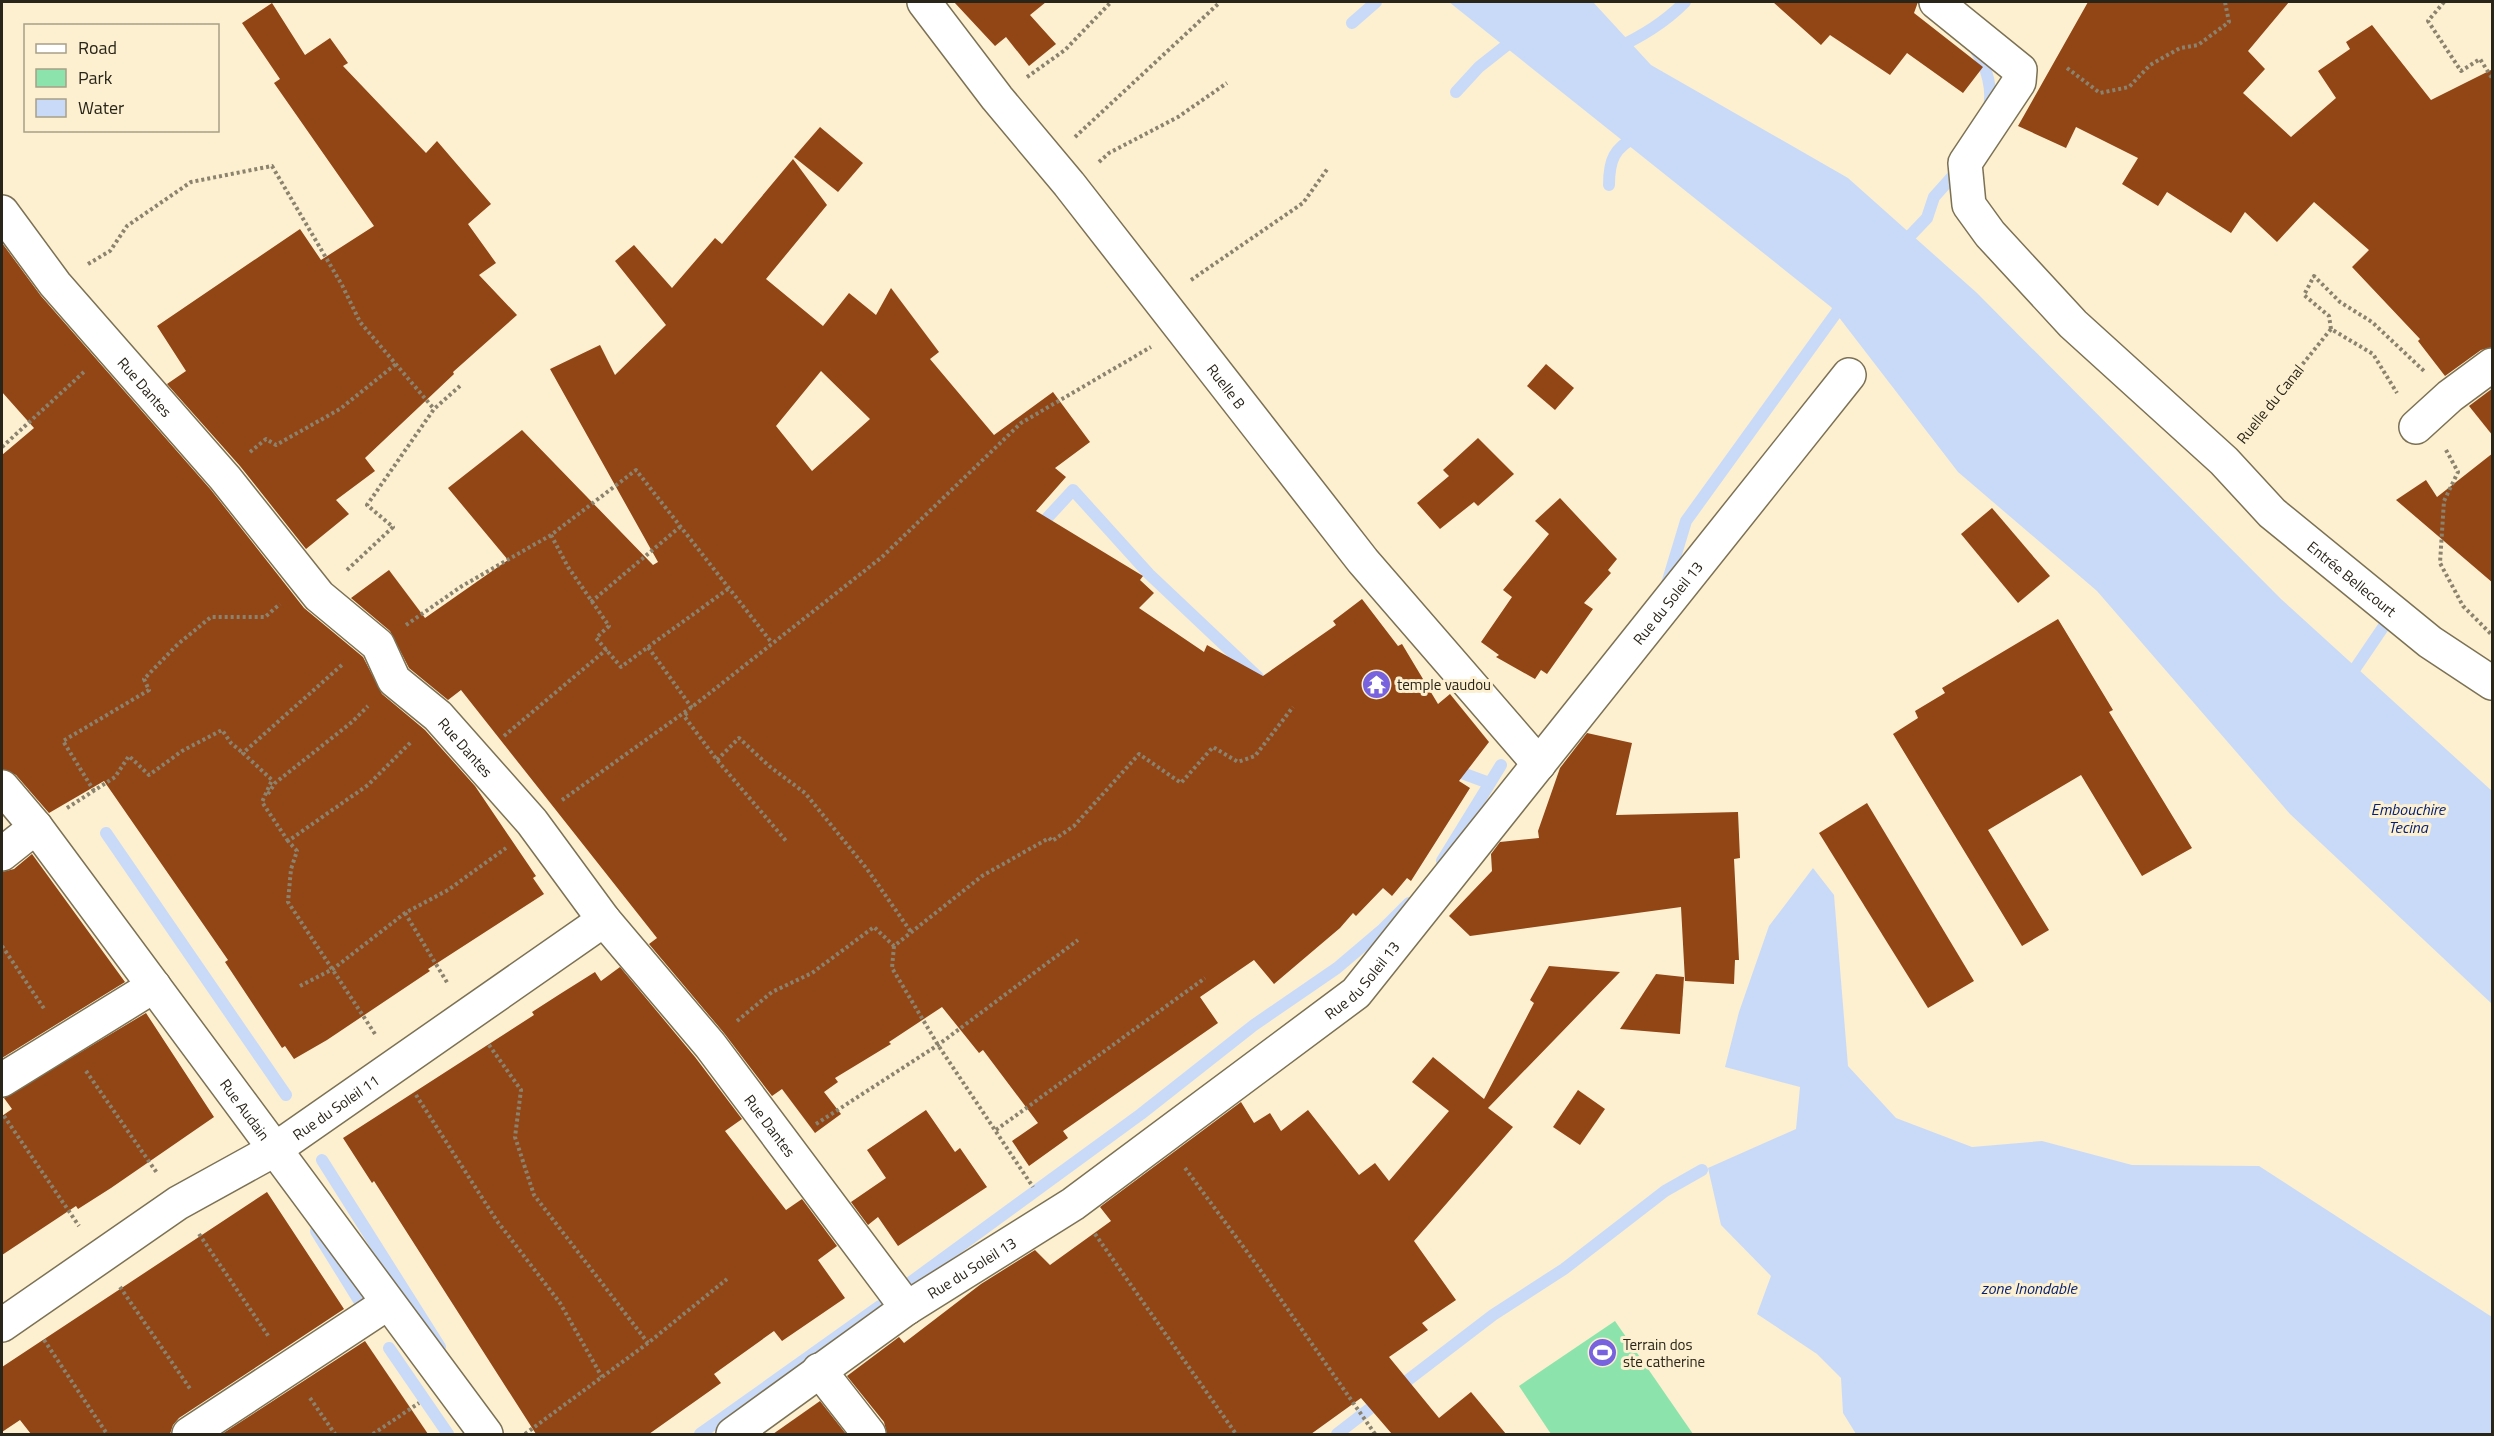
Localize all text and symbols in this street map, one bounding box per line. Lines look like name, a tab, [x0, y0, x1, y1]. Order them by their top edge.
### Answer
legend	[24, 24, 219, 132]
text: Road	[78, 34, 117, 61]
text: Park	[78, 64, 113, 91]
text: Water	[78, 94, 124, 121]
street label: Rue Dantes	[112, 352, 178, 422]
street label: Ruelle B	[1202, 359, 1252, 414]
street label: Ruelle du Canal	[2231, 359, 2309, 449]
street label: Entrée Bellecourt	[2303, 535, 2402, 622]
street label: Rue du Soleil 13	[1627, 556, 1708, 649]
temple icon: temple vaudou	[1360, 668, 1392, 700]
place label: temple vaudou	[1397, 673, 1491, 696]
street label: Rue Dantes	[433, 712, 499, 782]
water label: Embouchire Tecina	[2371, 797, 2447, 839]
street label: Rue du Soleil 13	[1319, 936, 1405, 1025]
street label: Rue du Soleil 11	[288, 1069, 384, 1145]
street label: Rue Audain	[215, 1074, 276, 1145]
street label: Rue Dantes	[739, 1089, 801, 1162]
street label: Rue du Soleil 13	[923, 1231, 1021, 1304]
water label: zone Inondable	[1981, 1276, 2078, 1300]
place label: Terrain dos ste catherine	[1623, 1333, 1705, 1373]
sports icon: Terrain dos ste catherine	[1586, 1337, 1618, 1369]

